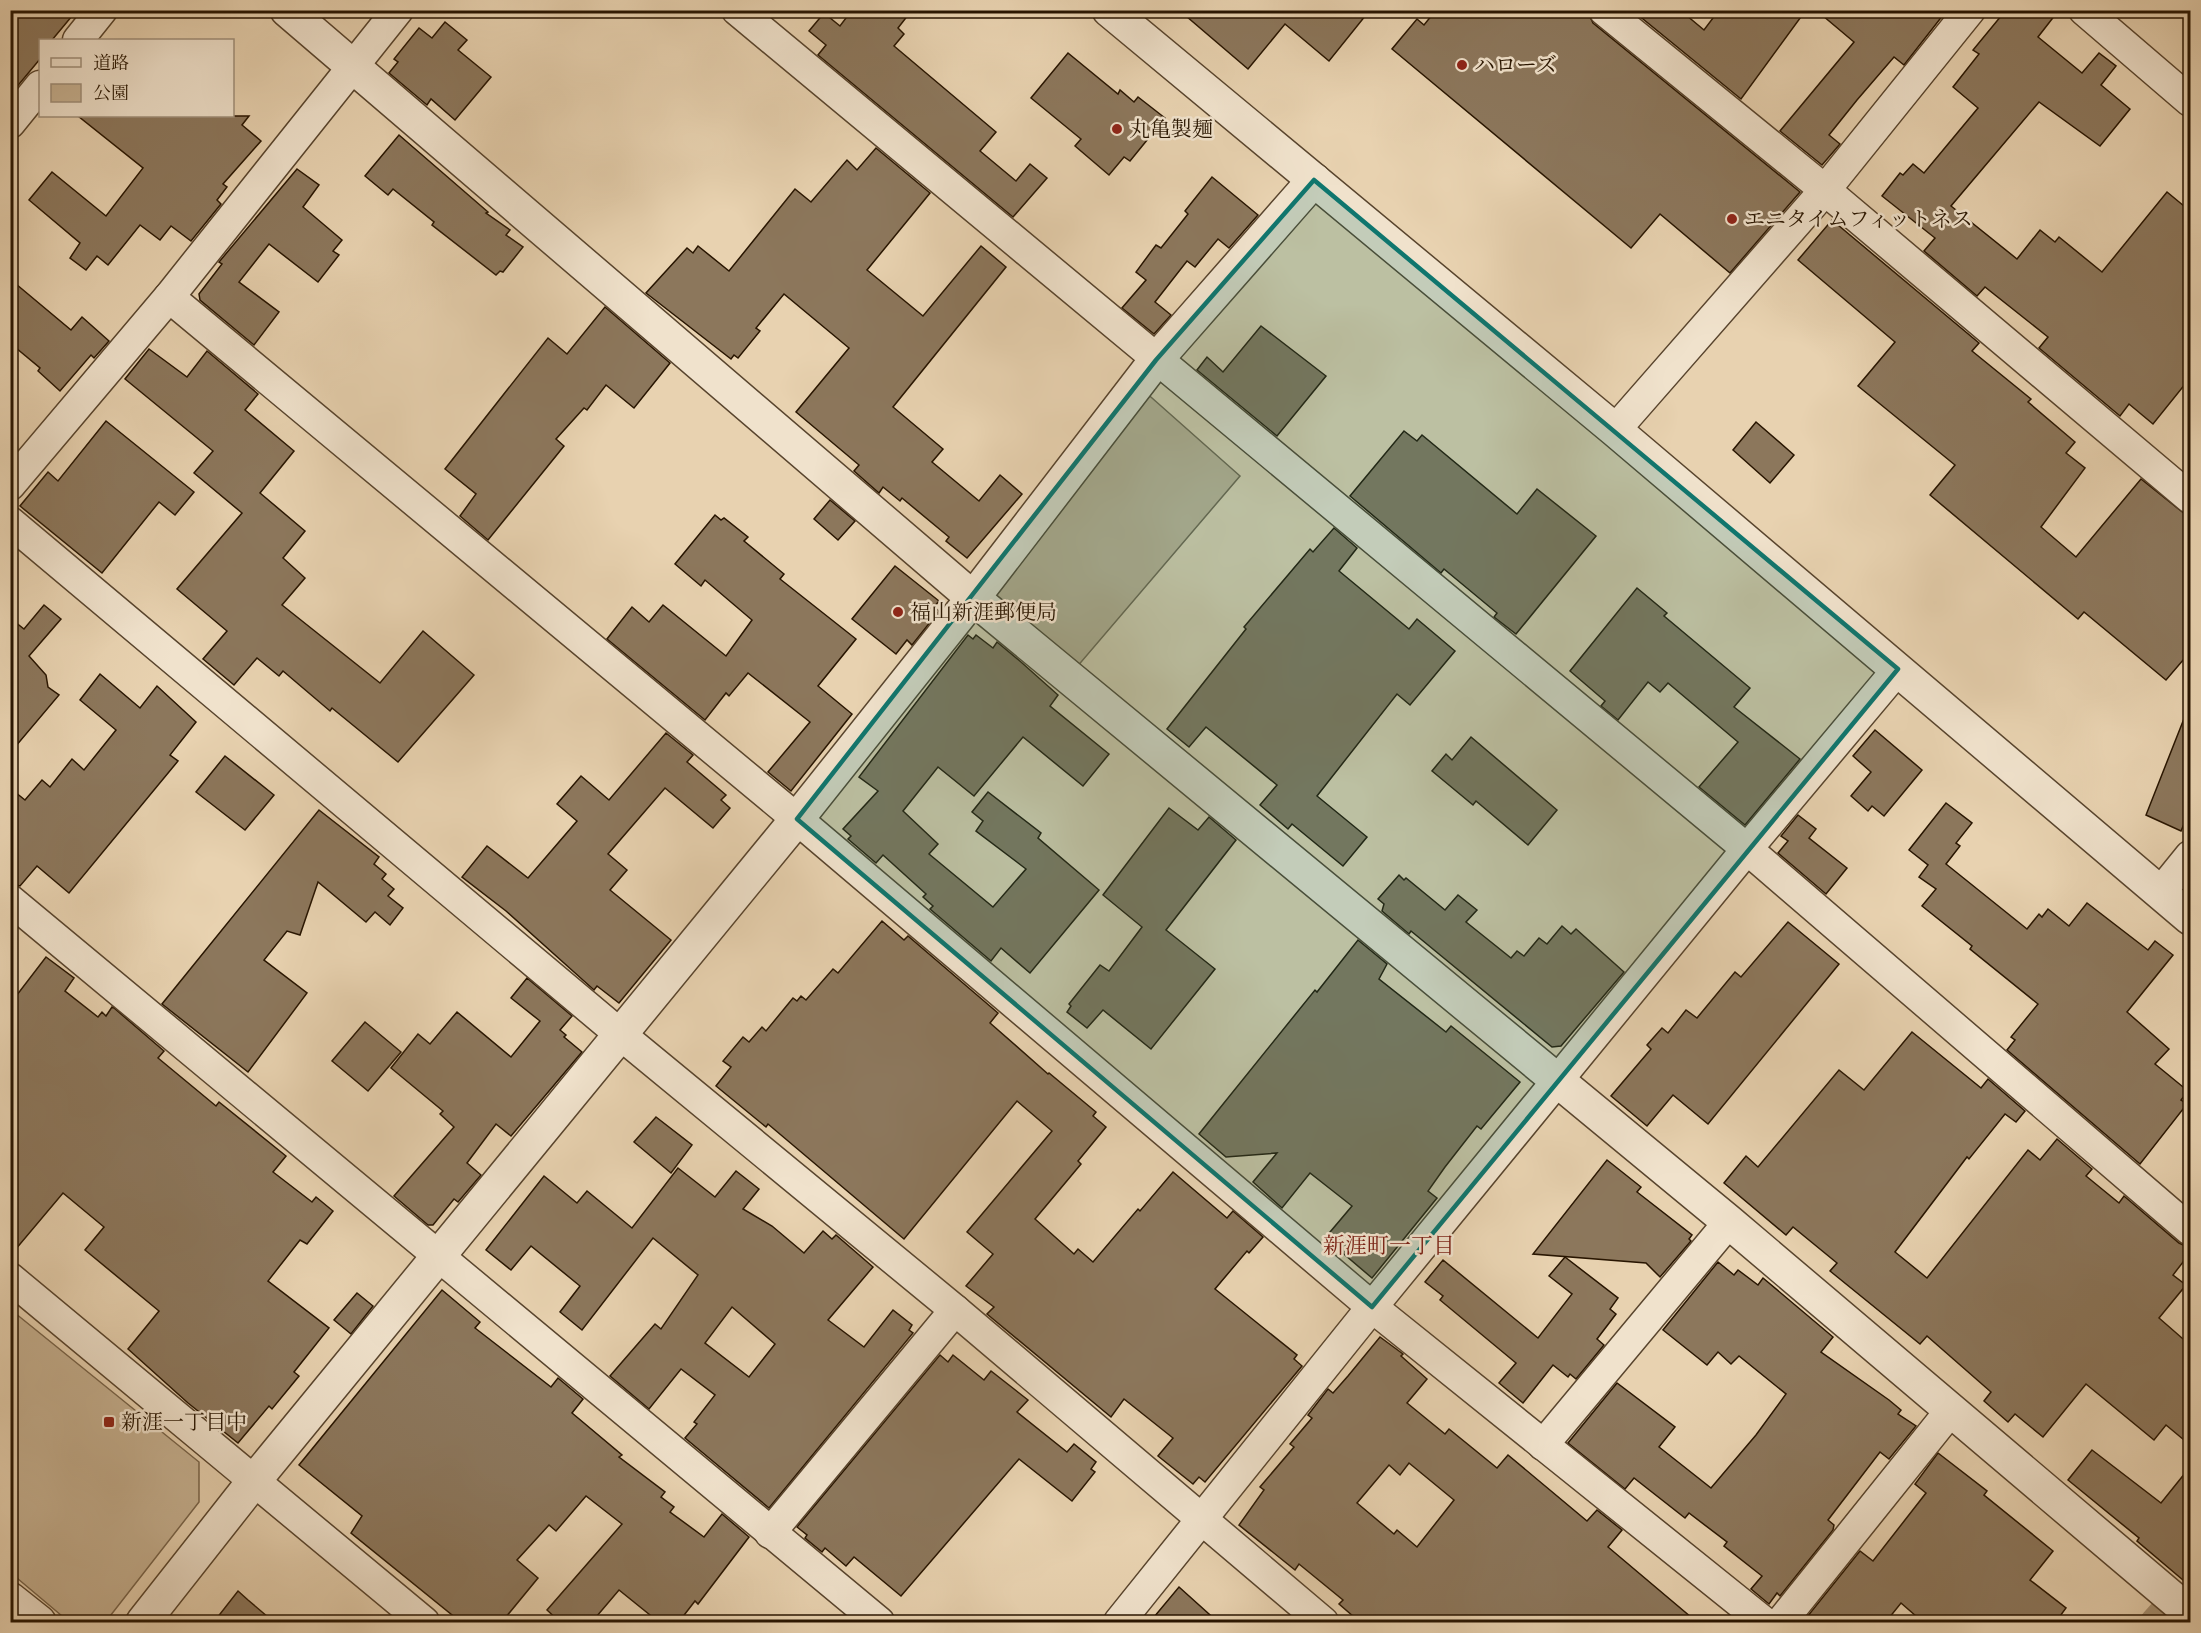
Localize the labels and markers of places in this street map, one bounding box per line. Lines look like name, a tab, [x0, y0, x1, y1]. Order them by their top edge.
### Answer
place label: ハローズ	[1474, 51, 1557, 79]
marker: ハローズ	[1455, 58, 1469, 72]
place label: 丸亀製麺	[1129, 115, 1213, 143]
marker: 丸亀製麺	[1110, 122, 1124, 136]
place label: エニタイムフィットネス	[1744, 205, 1973, 233]
marker: エニタイムフィットネス	[1725, 212, 1739, 226]
place label: 福山新涯郵便局	[910, 598, 1057, 626]
marker: 福山新涯郵便局	[891, 605, 905, 619]
place label: 新涯一丁目中	[121, 1408, 247, 1436]
marker: 新涯一丁目中	[102, 1415, 116, 1429]

